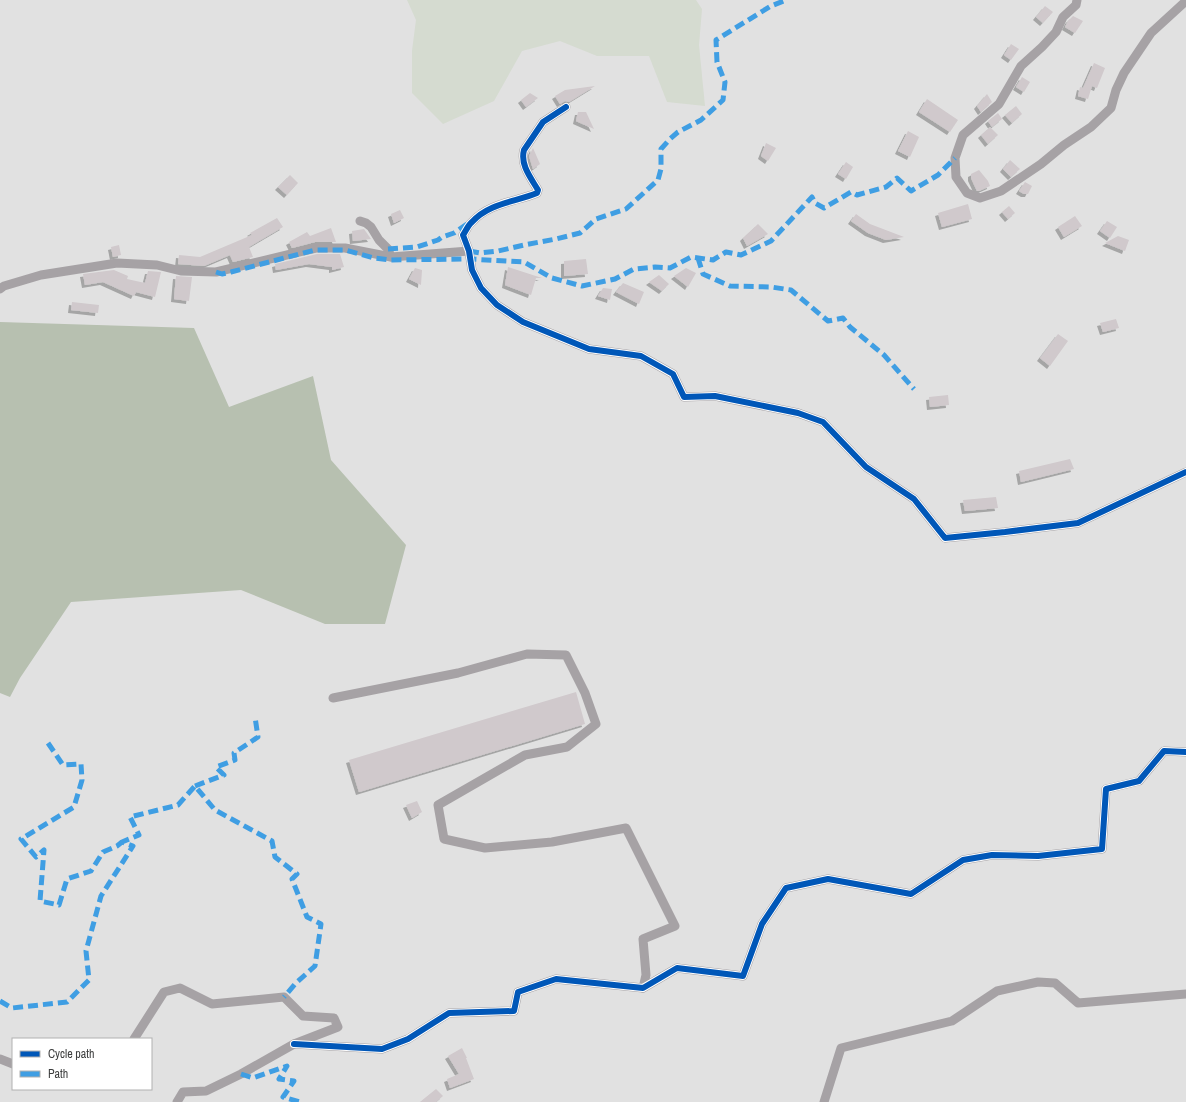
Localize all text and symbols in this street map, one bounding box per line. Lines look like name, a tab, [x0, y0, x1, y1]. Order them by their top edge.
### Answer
legend	[12, 1038, 152, 1090]
text: Cycle path	[48, 1046, 95, 1062]
text: Path	[48, 1066, 68, 1082]

